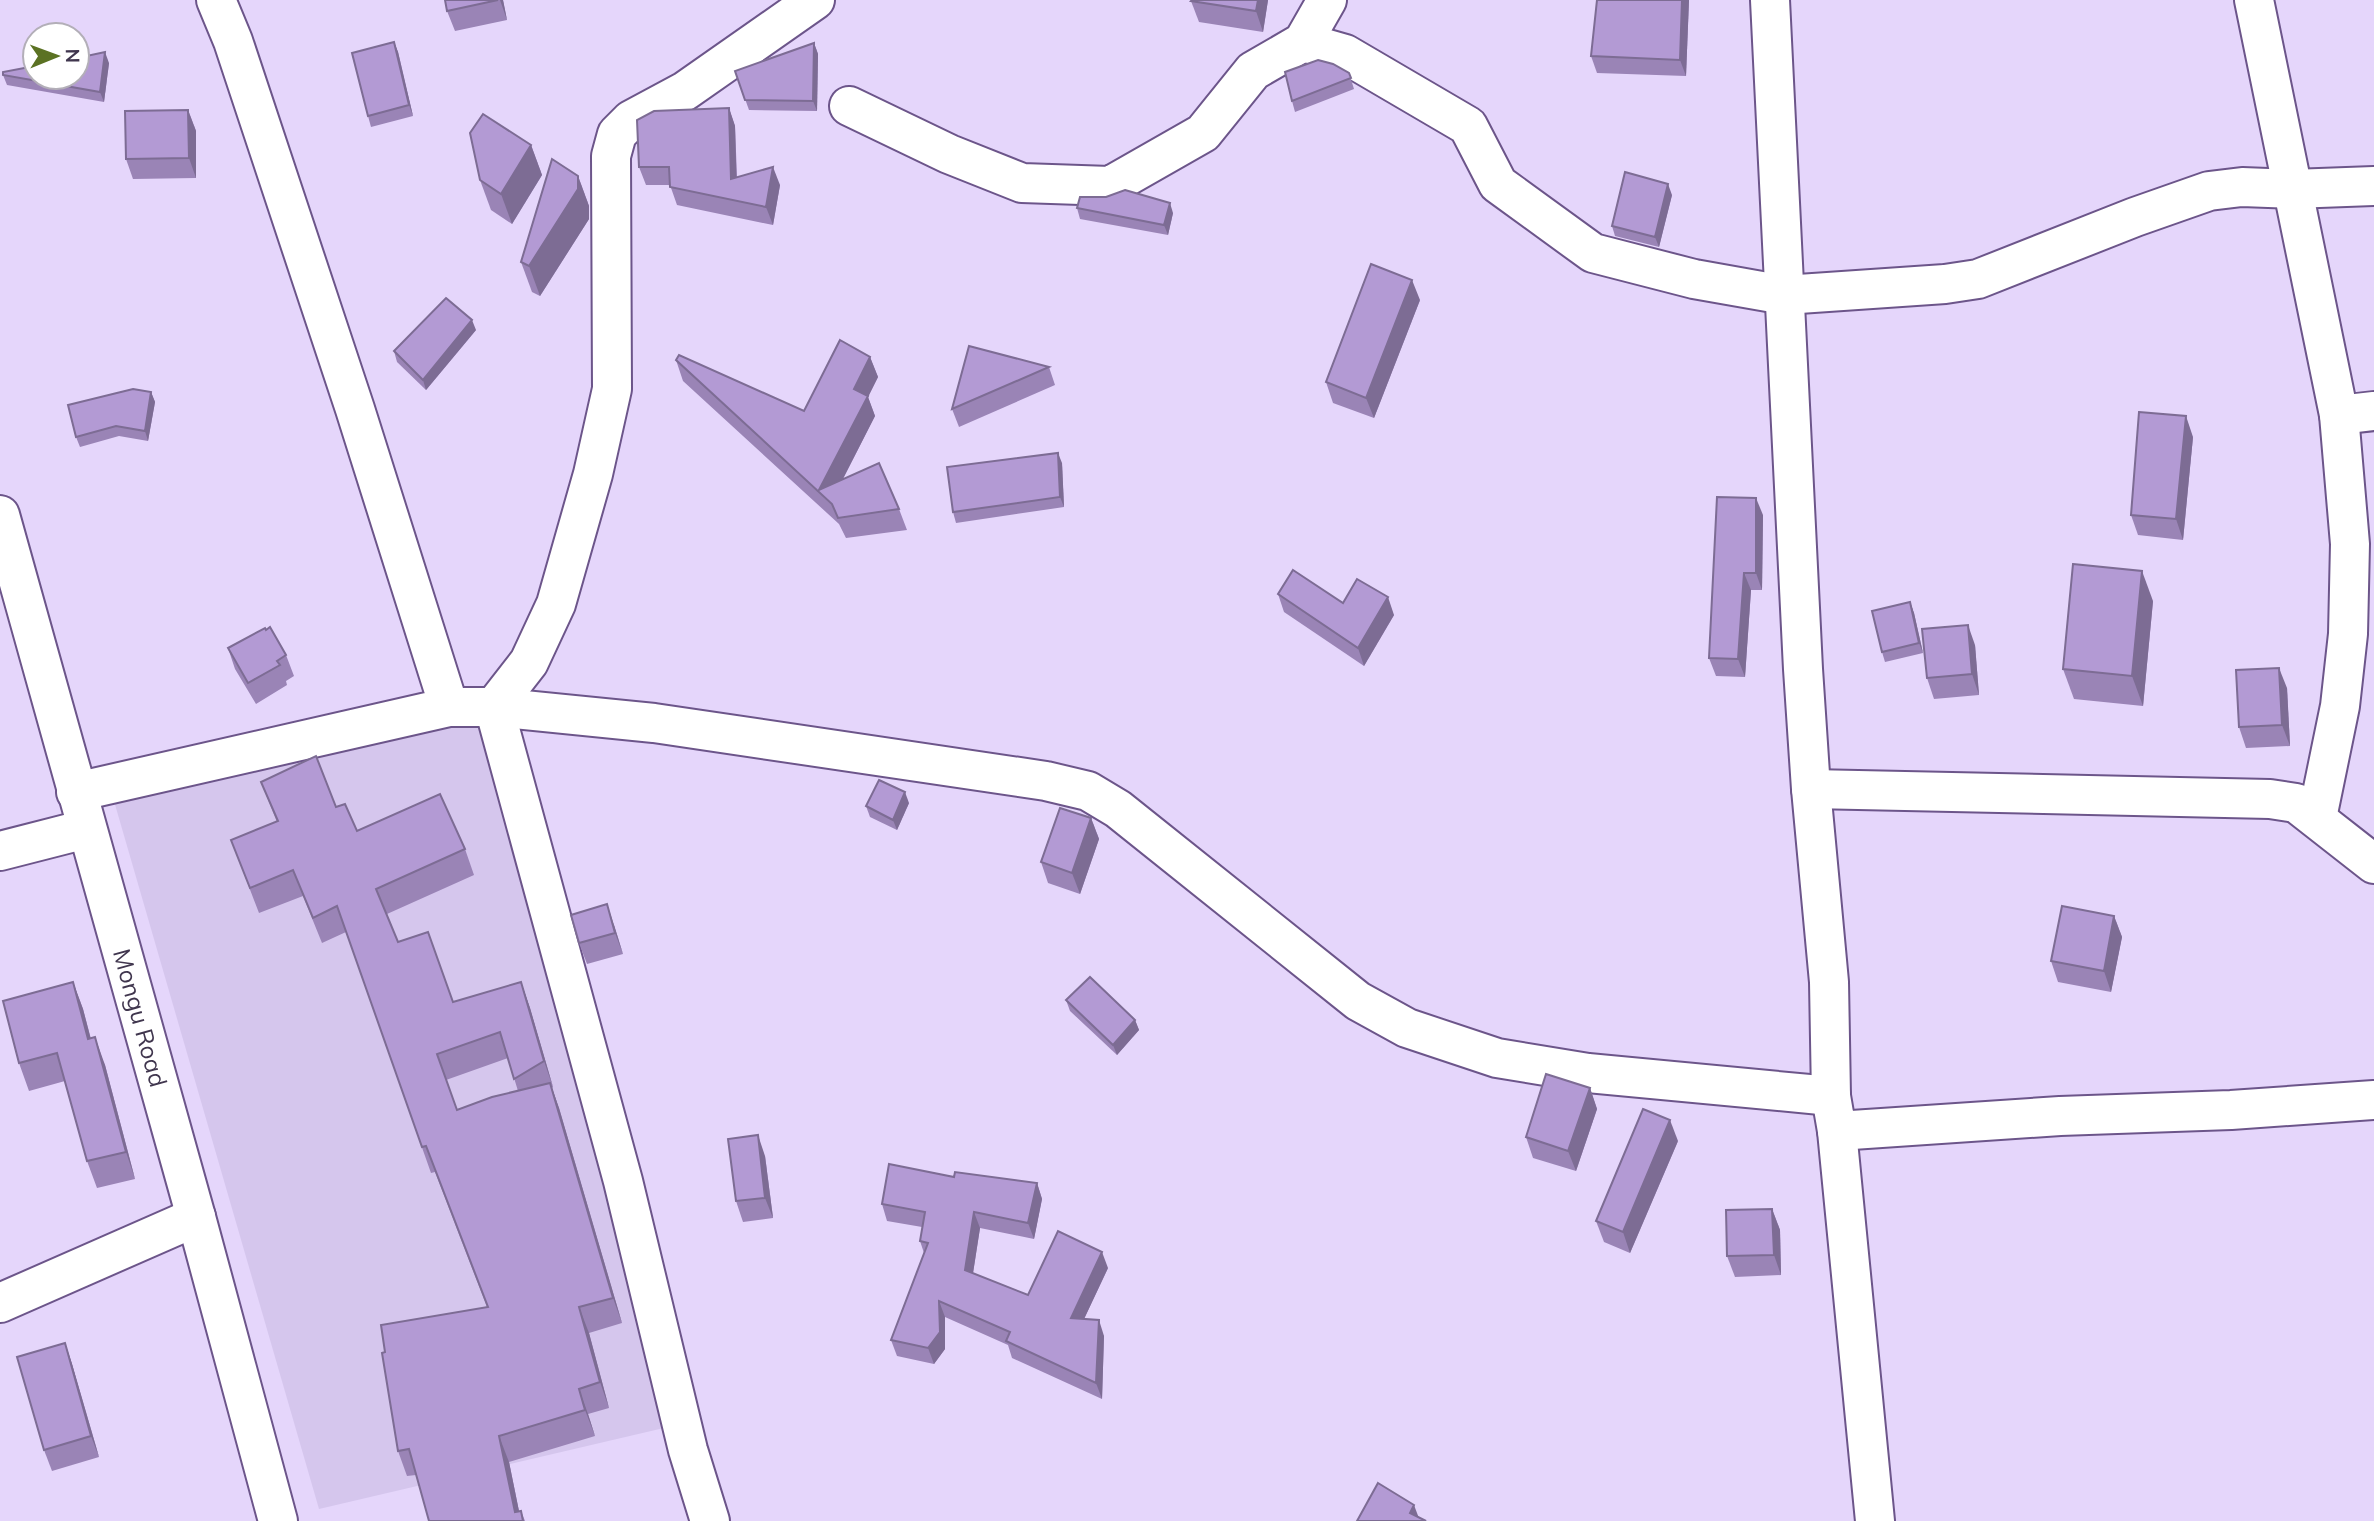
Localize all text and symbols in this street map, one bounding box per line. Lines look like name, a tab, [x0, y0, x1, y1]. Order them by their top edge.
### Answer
north arrow	[21, 21, 91, 91]
text: N	[61, 48, 85, 63]
street label: Mongu Road	[107, 945, 174, 1090]

